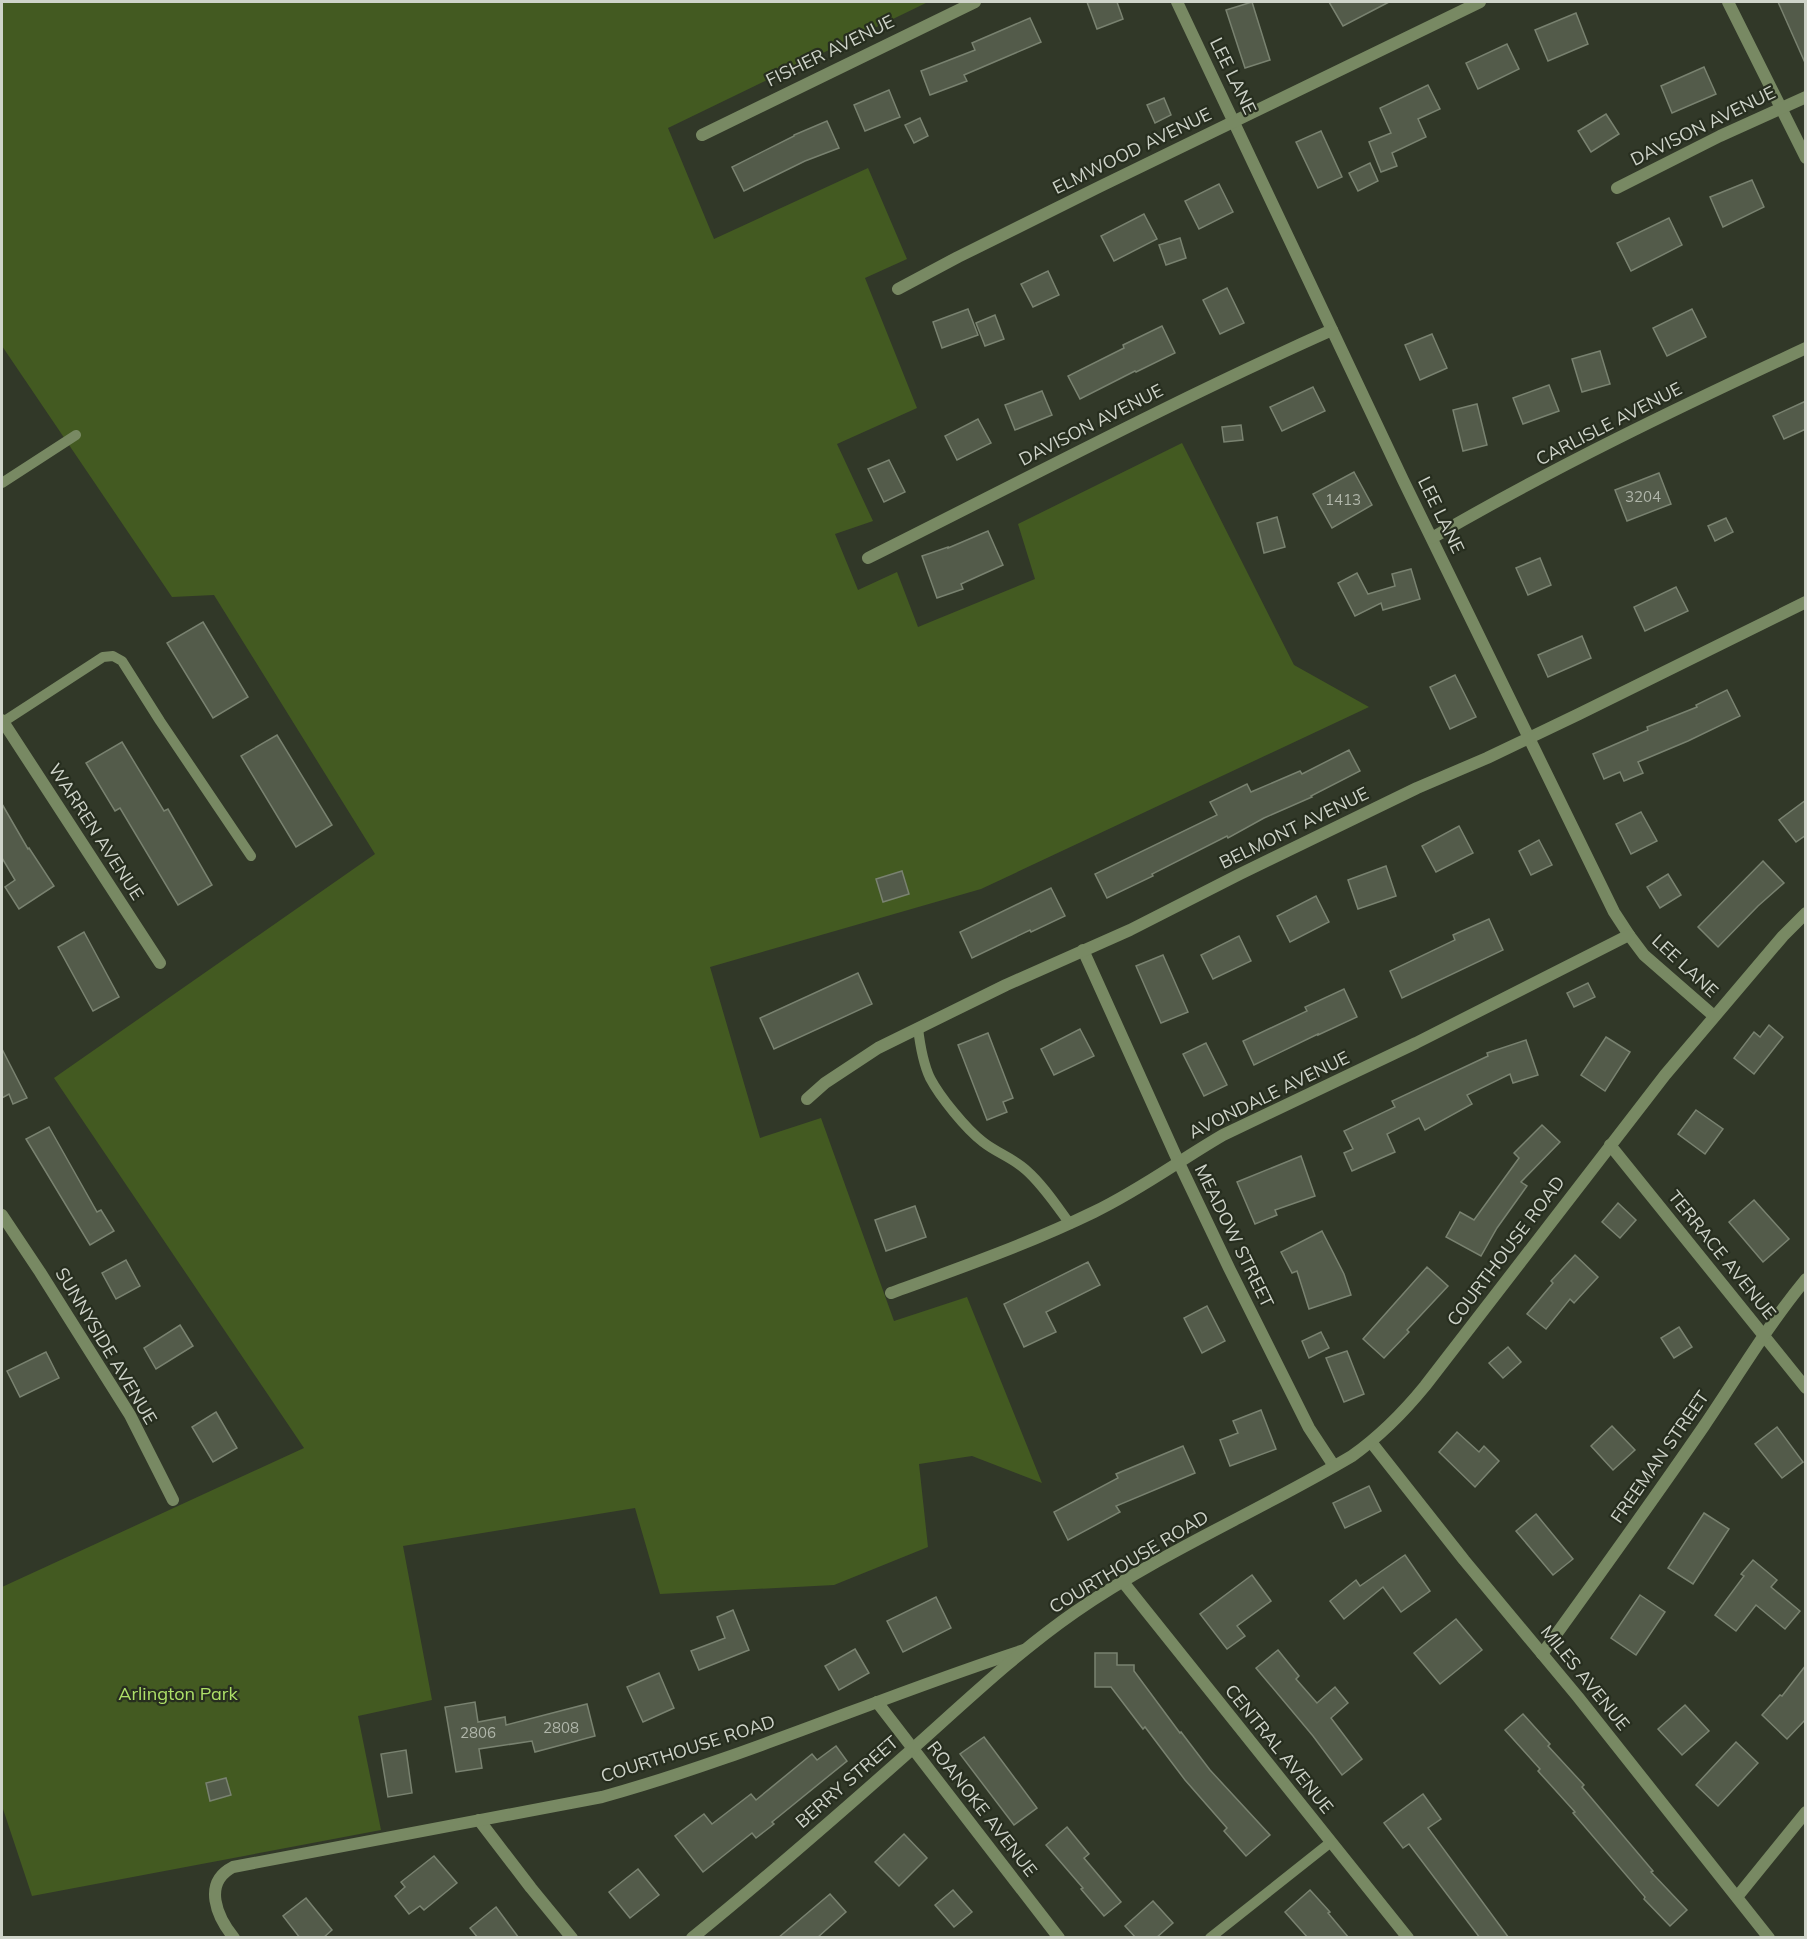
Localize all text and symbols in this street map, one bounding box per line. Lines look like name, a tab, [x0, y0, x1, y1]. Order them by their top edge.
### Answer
street label: FISHER AVENUE	[762, 10, 898, 92]
street label: LEE LANE	[1205, 34, 1262, 118]
street label: DAVISON AVENUE	[1627, 80, 1779, 171]
street label: ELMWOOD AVENUE	[1049, 102, 1215, 199]
street label: CARLISLE AVENUE	[1532, 377, 1686, 470]
street label: DAVISON AVENUE	[1015, 378, 1167, 471]
street label: LEE LANE	[1413, 473, 1470, 557]
house number: 3204	[1625, 487, 1661, 506]
house number: 1413	[1325, 490, 1361, 509]
street label: WARREN AVENUE	[44, 759, 149, 904]
street label: BELMONT AVENUE	[1215, 781, 1372, 874]
street label: LEE LANE	[1647, 929, 1723, 1002]
street label: AVONDALE AVENUE	[1185, 1046, 1353, 1143]
street label: MEADOW STREET	[1190, 1160, 1279, 1311]
street label: COURTHOUSE ROAD	[1442, 1171, 1570, 1330]
street label: TERRACE AVENUE	[1663, 1186, 1781, 1324]
street label: SUNNYSIDE AVENUE	[50, 1263, 162, 1428]
street label: FREEMAN STREET	[1605, 1386, 1714, 1527]
street label: COURTHOUSE ROAD	[1045, 1505, 1213, 1618]
street label: MILES AVENUE	[1536, 1620, 1635, 1735]
street label: CENTRAL AVENUE	[1220, 1679, 1339, 1818]
park label: Arlington Park	[118, 1682, 238, 1705]
street label: COURTHOUSE ROAD	[598, 1709, 778, 1788]
house number: 2808	[543, 1718, 579, 1737]
house number: 2806	[460, 1723, 496, 1742]
street label: BERRY STREET	[790, 1730, 903, 1833]
street label: ROANOKE AVENUE	[922, 1736, 1043, 1881]

